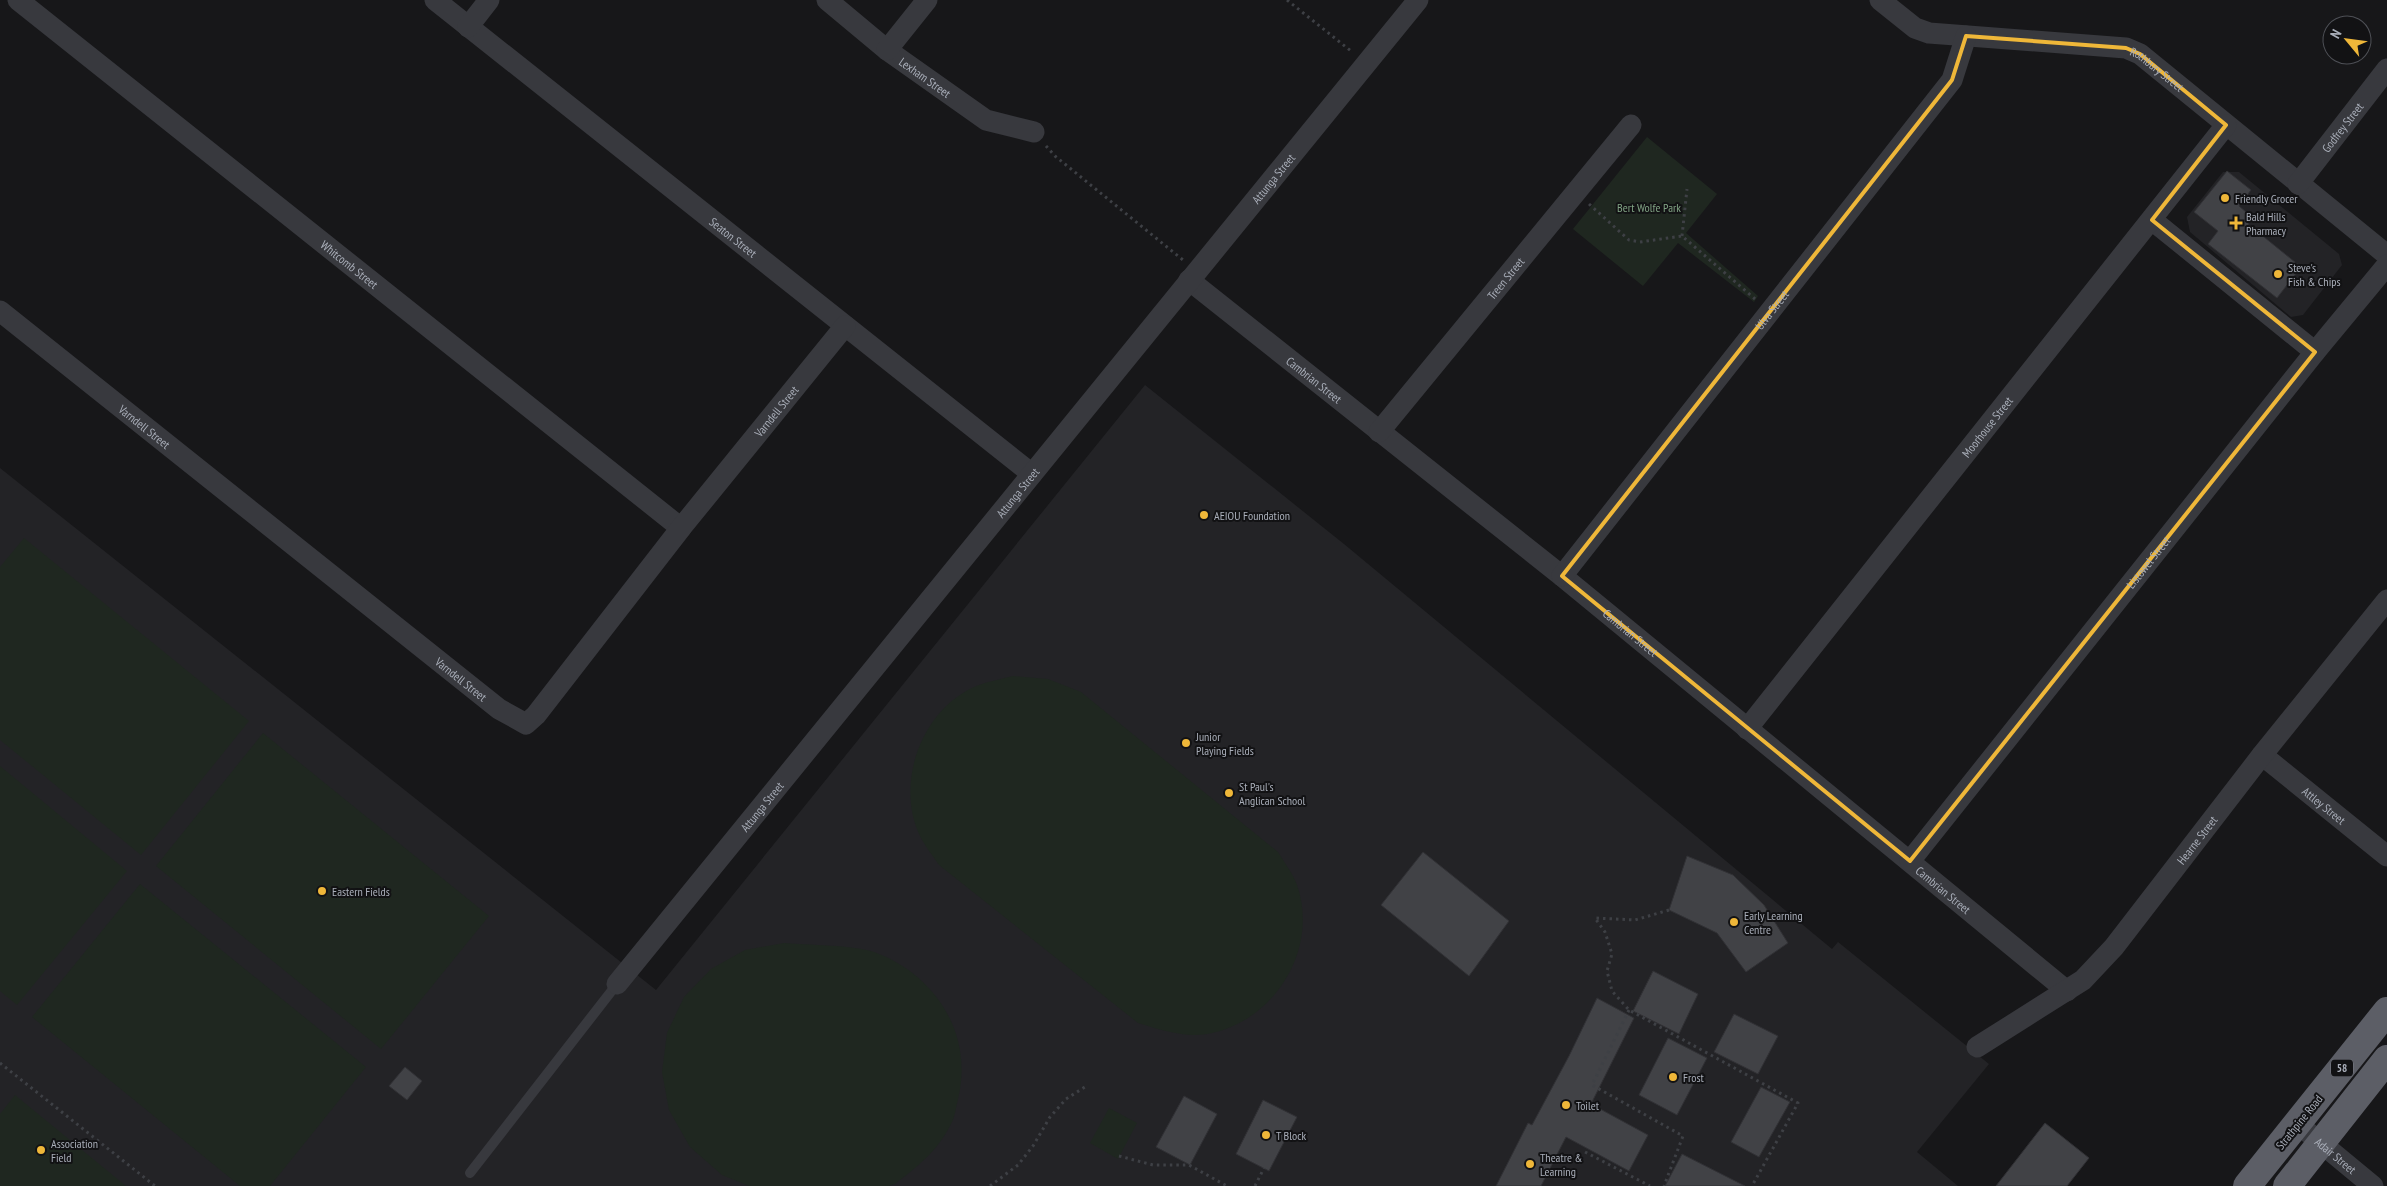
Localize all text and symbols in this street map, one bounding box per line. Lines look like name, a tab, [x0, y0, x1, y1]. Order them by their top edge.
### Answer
north arrow	[2322, 15, 2372, 65]
text: N	[2326, 26, 2345, 41]
street label: Rothbury Street	[2128, 43, 2188, 95]
street label: Lexham Street	[897, 54, 954, 101]
street label: Godfrey Street	[2318, 99, 2366, 155]
street label: Attunga Street	[1248, 150, 1298, 206]
place label: Friendly Grocer	[2235, 191, 2298, 206]
marker: Friendly Grocer	[2219, 192, 2231, 204]
park label: Bert Wolfe Park	[1617, 200, 1681, 215]
place label: Bald Hills Pharmacy	[2246, 209, 2287, 238]
street label: Seaton Street	[707, 214, 761, 261]
marker: Bald Hills Pharmacy	[2230, 217, 2242, 229]
street label: Whitcomb Street	[318, 237, 382, 292]
street label: Treen Street	[1484, 253, 1527, 302]
place label: Steve's Fish & Chips	[2288, 260, 2341, 289]
marker: Steve's Fish & Chips	[2272, 268, 2284, 280]
street label: Ulva Street	[1751, 286, 1792, 332]
street label: Cambrian Street	[1284, 353, 1346, 406]
street label: Varndell Street	[750, 382, 802, 440]
street label: Moorhouse Street	[1958, 393, 2016, 460]
street label: Varndell Street	[115, 401, 174, 452]
street label: Attunga Street	[992, 464, 1042, 520]
place label: AEIOU Foundation	[1214, 508, 1290, 523]
marker: AEIOU Foundation	[1198, 509, 1210, 521]
street label: Listowel Street	[2123, 533, 2173, 591]
street label: Cambrian Street	[1600, 605, 1662, 660]
street label: Varndell Street	[432, 653, 491, 704]
place label: Junior Playing Fields	[1195, 729, 1254, 758]
marker: Junior Playing Fields	[1180, 737, 1192, 749]
street label: Attunga Street	[737, 778, 787, 834]
place label: St Paul's Anglican School	[1239, 779, 1305, 808]
street label: Attley Street	[2300, 783, 2349, 828]
marker: St Paul's Anglican School	[1223, 787, 1235, 799]
street label: Hearne Street	[2173, 812, 2220, 867]
street label: Cambrian Street	[1913, 863, 1975, 917]
place label: Eastern Fields	[332, 884, 390, 899]
marker: Eastern Fields	[316, 885, 328, 897]
place label: Early Learning Centre	[1744, 908, 1803, 937]
marker: Early Learning Centre	[1728, 916, 1740, 928]
road number: 58	[2331, 1060, 2353, 1076]
place label: Frost	[1683, 1070, 1704, 1085]
marker: Frost	[1667, 1071, 1679, 1083]
street label: Strathpine Road	[2272, 1092, 2326, 1152]
place label: Toilet	[1576, 1098, 1600, 1113]
marker: Toilet	[1560, 1099, 1572, 1111]
place label: T Block	[1276, 1128, 1306, 1143]
marker: T Block	[1260, 1129, 1272, 1141]
street label: Adair Street	[2312, 1134, 2360, 1177]
place label: Association Field	[51, 1136, 98, 1165]
marker: Association Field	[35, 1144, 47, 1156]
place label: Theatre & Learning	[1540, 1150, 1582, 1179]
marker: Theatre & Learning	[1524, 1158, 1536, 1170]

